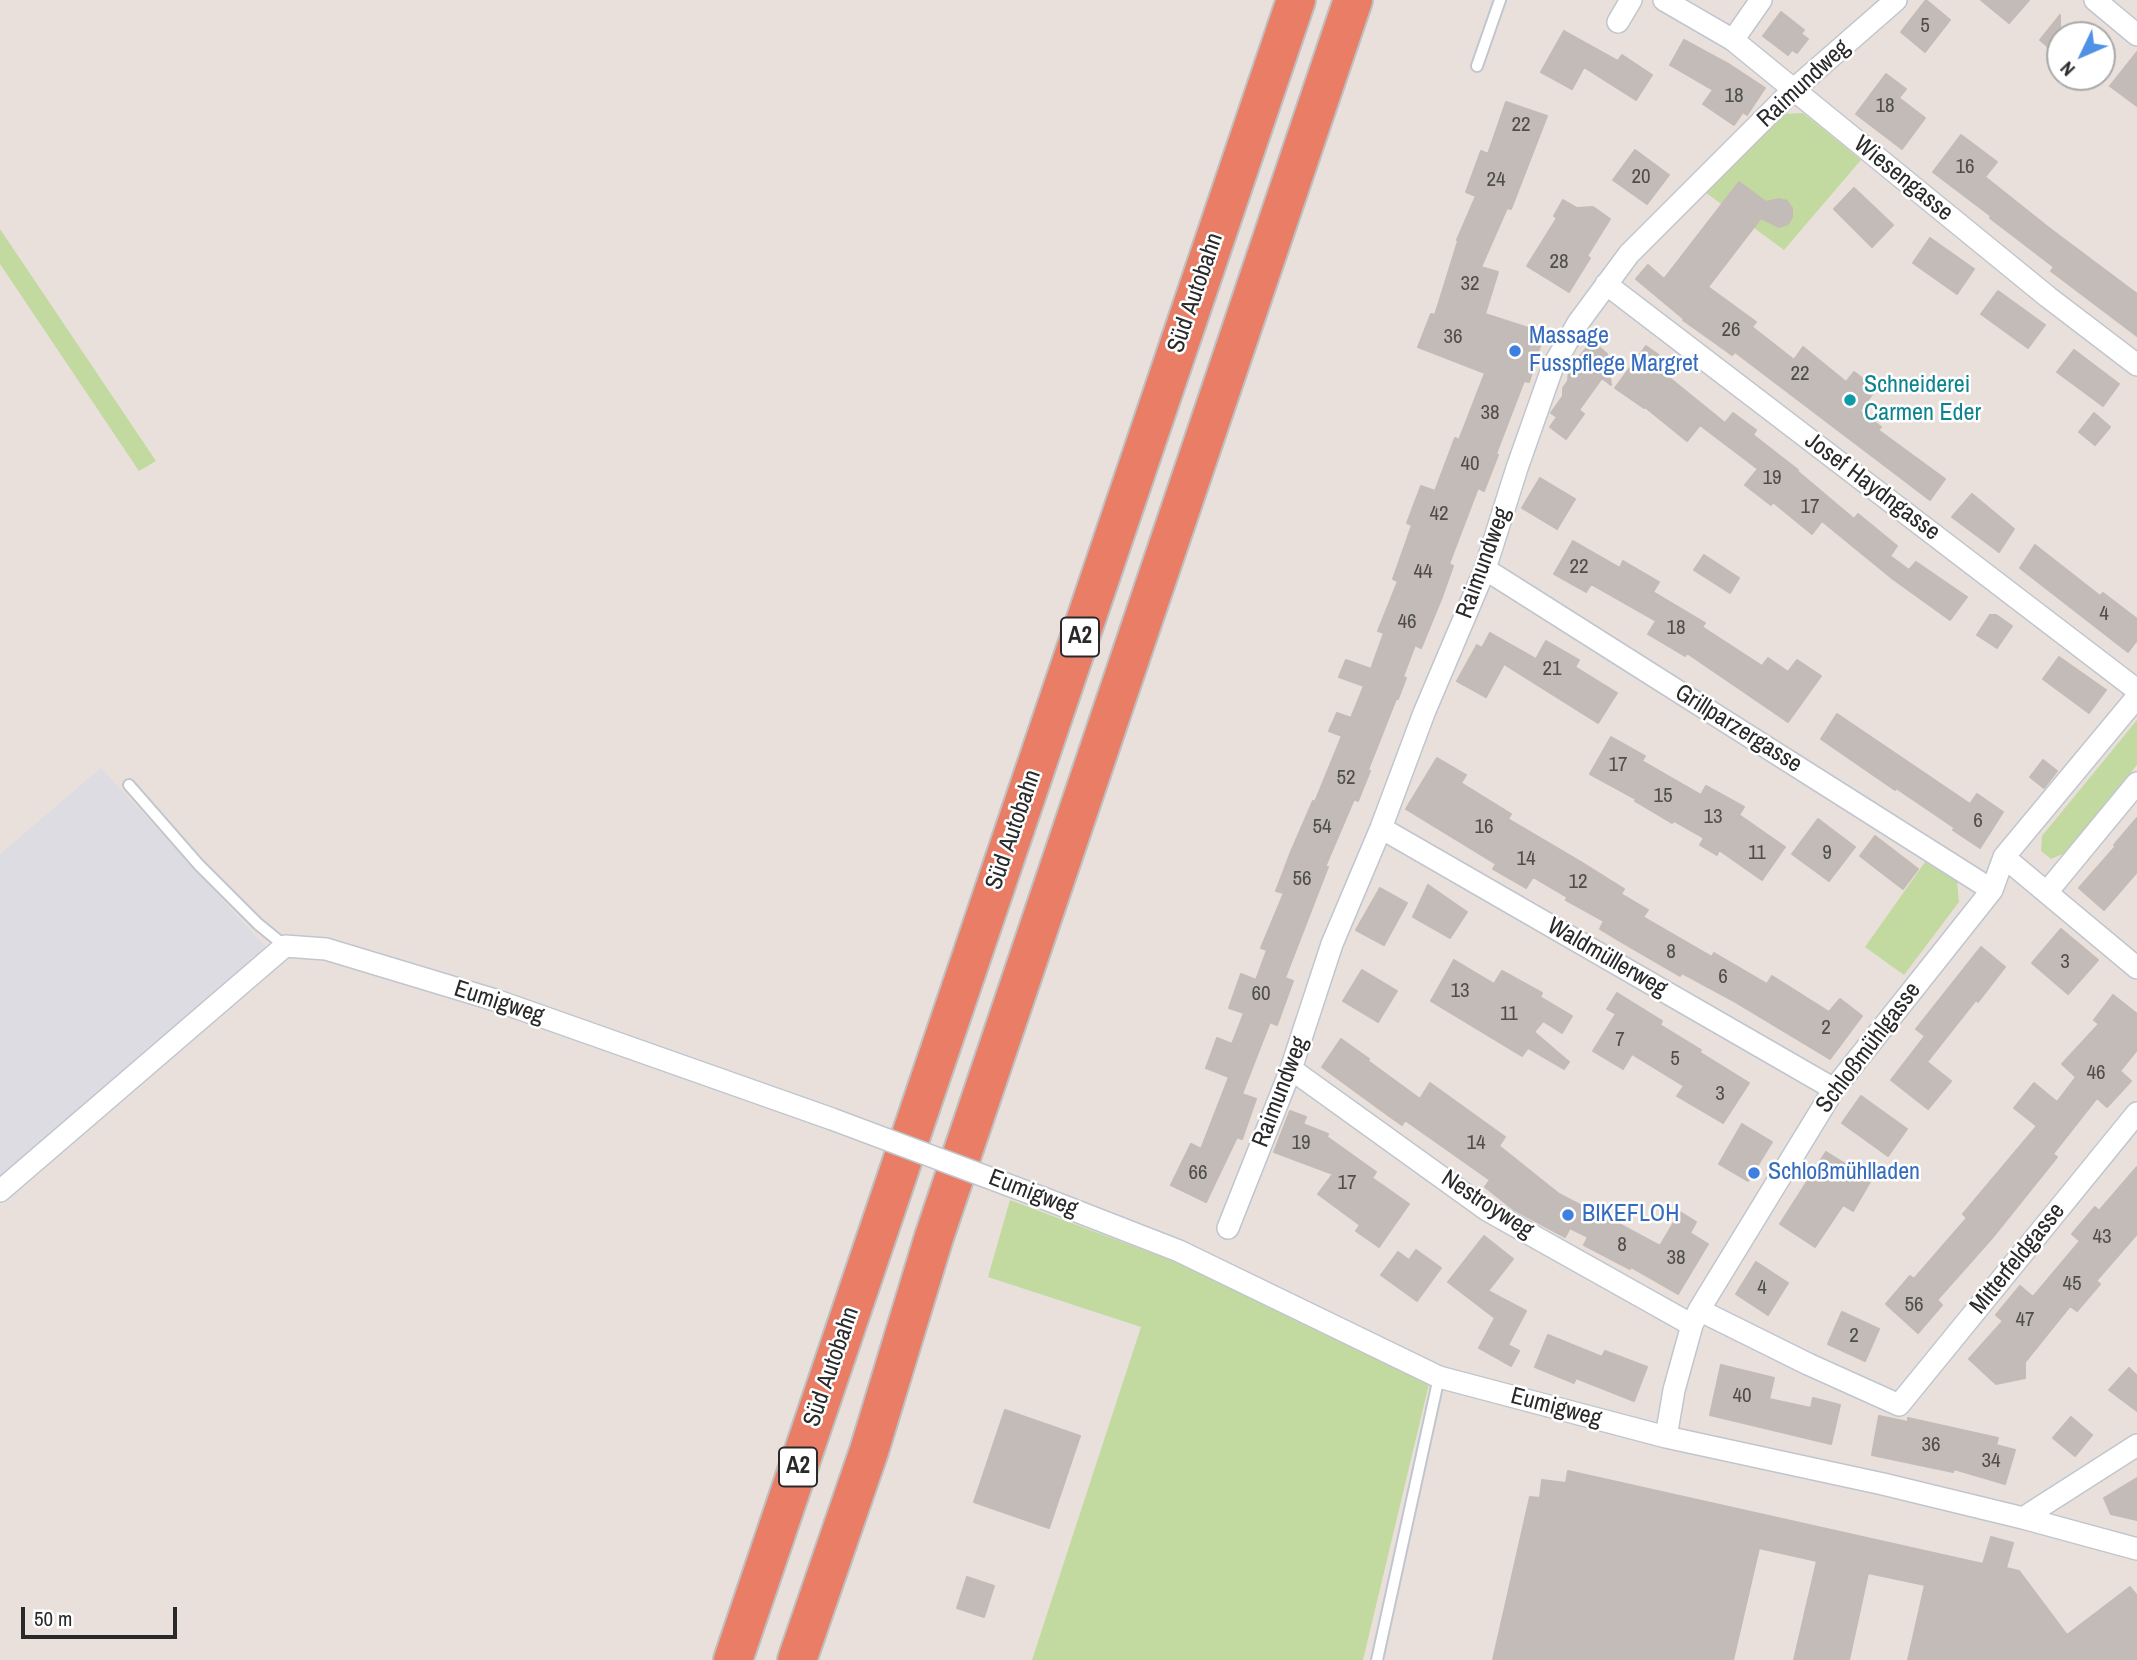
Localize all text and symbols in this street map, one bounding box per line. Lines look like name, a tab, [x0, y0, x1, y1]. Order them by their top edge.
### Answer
house number: 5	[1920, 13, 1930, 39]
north arrow	[2046, 21, 2116, 91]
street label: Raimundweg	[1752, 34, 1856, 134]
text: N	[2054, 56, 2081, 82]
house number: 18	[1724, 83, 1744, 109]
house number: 18	[1875, 93, 1895, 119]
house number: 22	[1511, 112, 1531, 138]
street label: Wiesengasse	[1848, 130, 1958, 228]
house number: 16	[1955, 154, 1975, 180]
house number: 20	[1631, 164, 1651, 190]
house number: 24	[1486, 167, 1506, 193]
street label: Süd Autobahn	[1162, 229, 1230, 357]
house number: 28	[1549, 249, 1569, 275]
house number: 32	[1460, 271, 1480, 297]
house number: 26	[1721, 317, 1741, 343]
place label: Massage Fusspflege Margret	[1529, 323, 1699, 379]
house number: 36	[1443, 324, 1463, 350]
marker: Massage Fusspflege Margret	[1507, 343, 1523, 359]
house number: 22	[1790, 361, 1810, 387]
place label: Schneiderei Carmen Eder	[1864, 372, 1981, 428]
marker: Schneiderei Carmen Eder	[1842, 392, 1858, 408]
house number: 38	[1480, 400, 1500, 426]
street label: Josef Haydngasse	[1799, 427, 1945, 547]
house number: 40	[1460, 451, 1480, 477]
house number: 19	[1762, 465, 1782, 491]
house number: 17	[1800, 494, 1820, 520]
house number: 42	[1429, 501, 1449, 527]
street label: Raimundweg	[1451, 504, 1517, 622]
house number: 22	[1569, 554, 1589, 580]
house number: 44	[1413, 559, 1433, 585]
house number: 4	[2099, 601, 2109, 627]
house number: 46	[1397, 609, 1417, 635]
house number: 18	[1666, 615, 1686, 641]
road number: A2	[1061, 618, 1099, 656]
house number: 21	[1542, 656, 1562, 682]
street label: Grillparzergasse	[1669, 679, 1807, 779]
house number: 17	[1608, 752, 1628, 778]
house number: 52	[1336, 765, 1356, 791]
street label: Süd Autobahn	[980, 766, 1048, 894]
house number: 15	[1653, 783, 1673, 809]
house number: 13	[1703, 804, 1723, 830]
house number: 6	[1973, 808, 1983, 834]
house number: 54	[1312, 814, 1332, 840]
house number: 16	[1474, 814, 1494, 840]
house number: 11	[1748, 840, 1766, 866]
house number: 9	[1822, 840, 1832, 866]
house number: 14	[1516, 846, 1536, 872]
house number: 56	[1292, 866, 1312, 892]
house number: 12	[1568, 869, 1588, 895]
street label: Waldmüllerweg	[1542, 912, 1672, 1004]
house number: 8	[1666, 939, 1676, 965]
house number: 3	[2060, 949, 2070, 975]
house number: 6	[1718, 964, 1728, 990]
street label: Eumigweg	[450, 975, 548, 1031]
street label: Schloßmühlgasse	[1810, 977, 1928, 1119]
house number: 13	[1450, 978, 1470, 1004]
house number: 60	[1251, 981, 1271, 1007]
house number: 11	[1500, 1001, 1518, 1027]
house number: 2	[1821, 1015, 1831, 1041]
house number: 7	[1615, 1027, 1625, 1053]
street label: Raimundweg	[1247, 1033, 1315, 1151]
house number: 5	[1670, 1046, 1680, 1072]
house number: 46	[2086, 1060, 2106, 1086]
house number: 3	[1715, 1081, 1725, 1107]
house number: 19	[1291, 1130, 1311, 1156]
house number: 14	[1466, 1130, 1486, 1156]
place label: Schloßmühlladen	[1768, 1159, 1920, 1187]
house number: 66	[1188, 1160, 1208, 1186]
street label: Eumigweg	[984, 1164, 1082, 1224]
street label: Nestroyweg	[1436, 1165, 1538, 1245]
marker: Schloßmühlladen	[1746, 1165, 1762, 1181]
house number: 17	[1337, 1170, 1357, 1196]
street label: Mitterfeldgasse	[1964, 1198, 2072, 1320]
place label: BIKEFLOH	[1582, 1201, 1679, 1229]
marker: BIKEFLOH	[1560, 1207, 1576, 1223]
house number: 43	[2092, 1224, 2112, 1250]
house number: 8	[1617, 1232, 1627, 1258]
house number: 38	[1666, 1245, 1686, 1271]
house number: 45	[2062, 1271, 2082, 1297]
house number: 4	[1757, 1275, 1767, 1301]
house number: 56	[1904, 1292, 1924, 1318]
street label: Süd Autobahn	[798, 1303, 866, 1431]
house number: 47	[2015, 1307, 2035, 1333]
house number: 2	[1849, 1323, 1859, 1349]
street label: Eumigweg	[1507, 1382, 1605, 1434]
house number: 40	[1732, 1383, 1752, 1409]
house number: 36	[1921, 1432, 1941, 1458]
road number: A2	[779, 1448, 817, 1486]
house number: 34	[1981, 1448, 2001, 1474]
scale bar	[24, 1594, 180, 1638]
text: 50 m	[34, 1604, 72, 1633]

